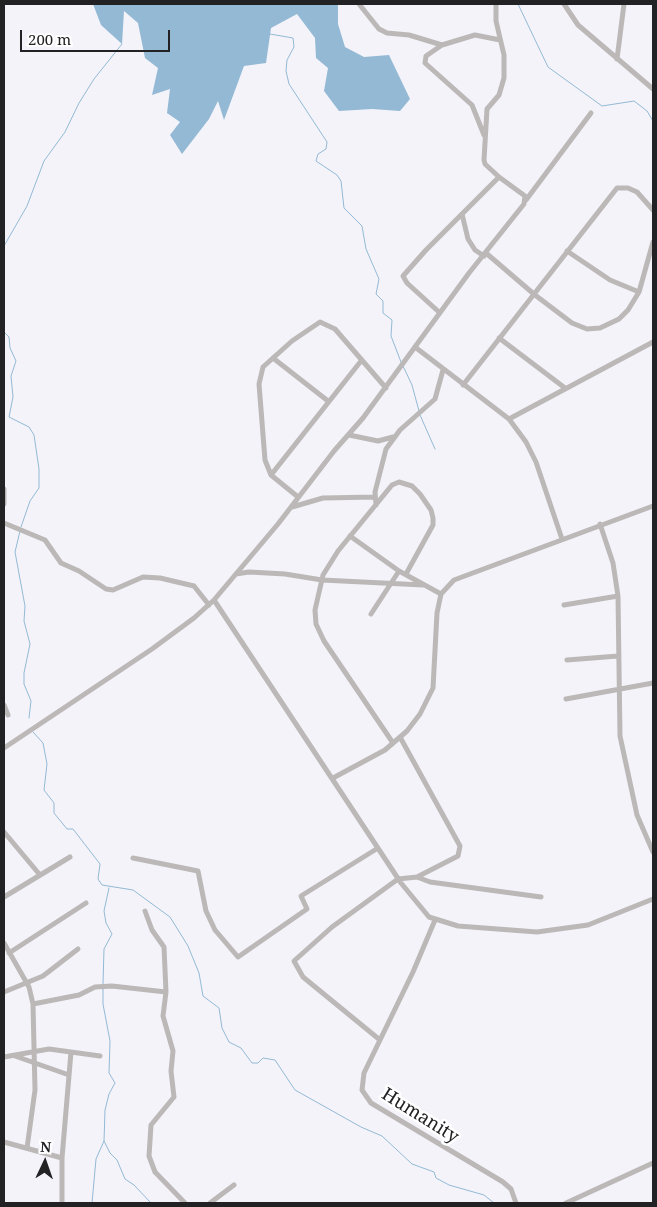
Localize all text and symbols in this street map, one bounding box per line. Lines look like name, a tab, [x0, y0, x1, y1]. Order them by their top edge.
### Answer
scale bar	[22, 20, 172, 52]
text: 200 m	[28, 29, 71, 49]
street label: Humanity	[378, 1084, 462, 1148]
north arrow	[20, 1137, 70, 1187]
text: N	[40, 1137, 52, 1156]

